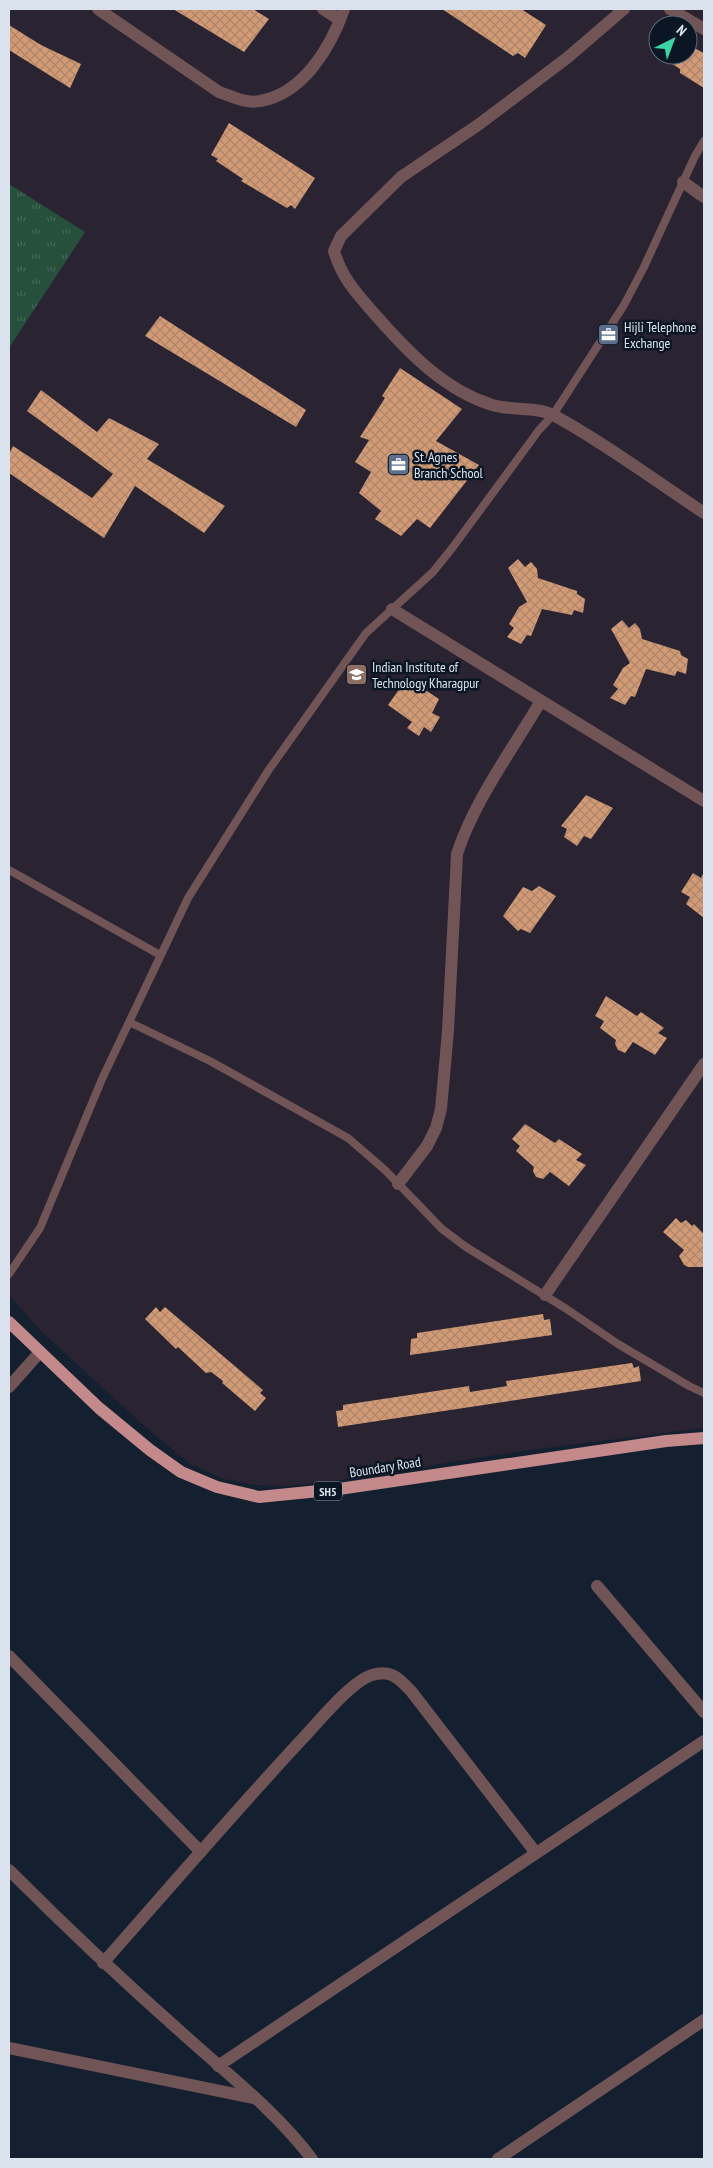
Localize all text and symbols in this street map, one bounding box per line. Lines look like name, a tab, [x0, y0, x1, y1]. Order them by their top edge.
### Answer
north arrow	[648, 15, 698, 65]
text: N	[673, 21, 691, 40]
place label: Hijli Telephone Exchange	[624, 318, 697, 352]
office icon: Hijli Telephone Exchange	[596, 323, 620, 347]
place label: St. Agnes Branch School	[414, 448, 484, 482]
office icon: St. Agnes Branch School	[386, 453, 410, 477]
place label: Indian Institute of Technology Kharagpur	[372, 658, 479, 692]
school or university icon: Indian Institute of Technology Kharagpur	[344, 663, 368, 687]
street label: Boundary Road	[348, 1452, 422, 1482]
road number: SH5	[314, 1482, 342, 1500]

